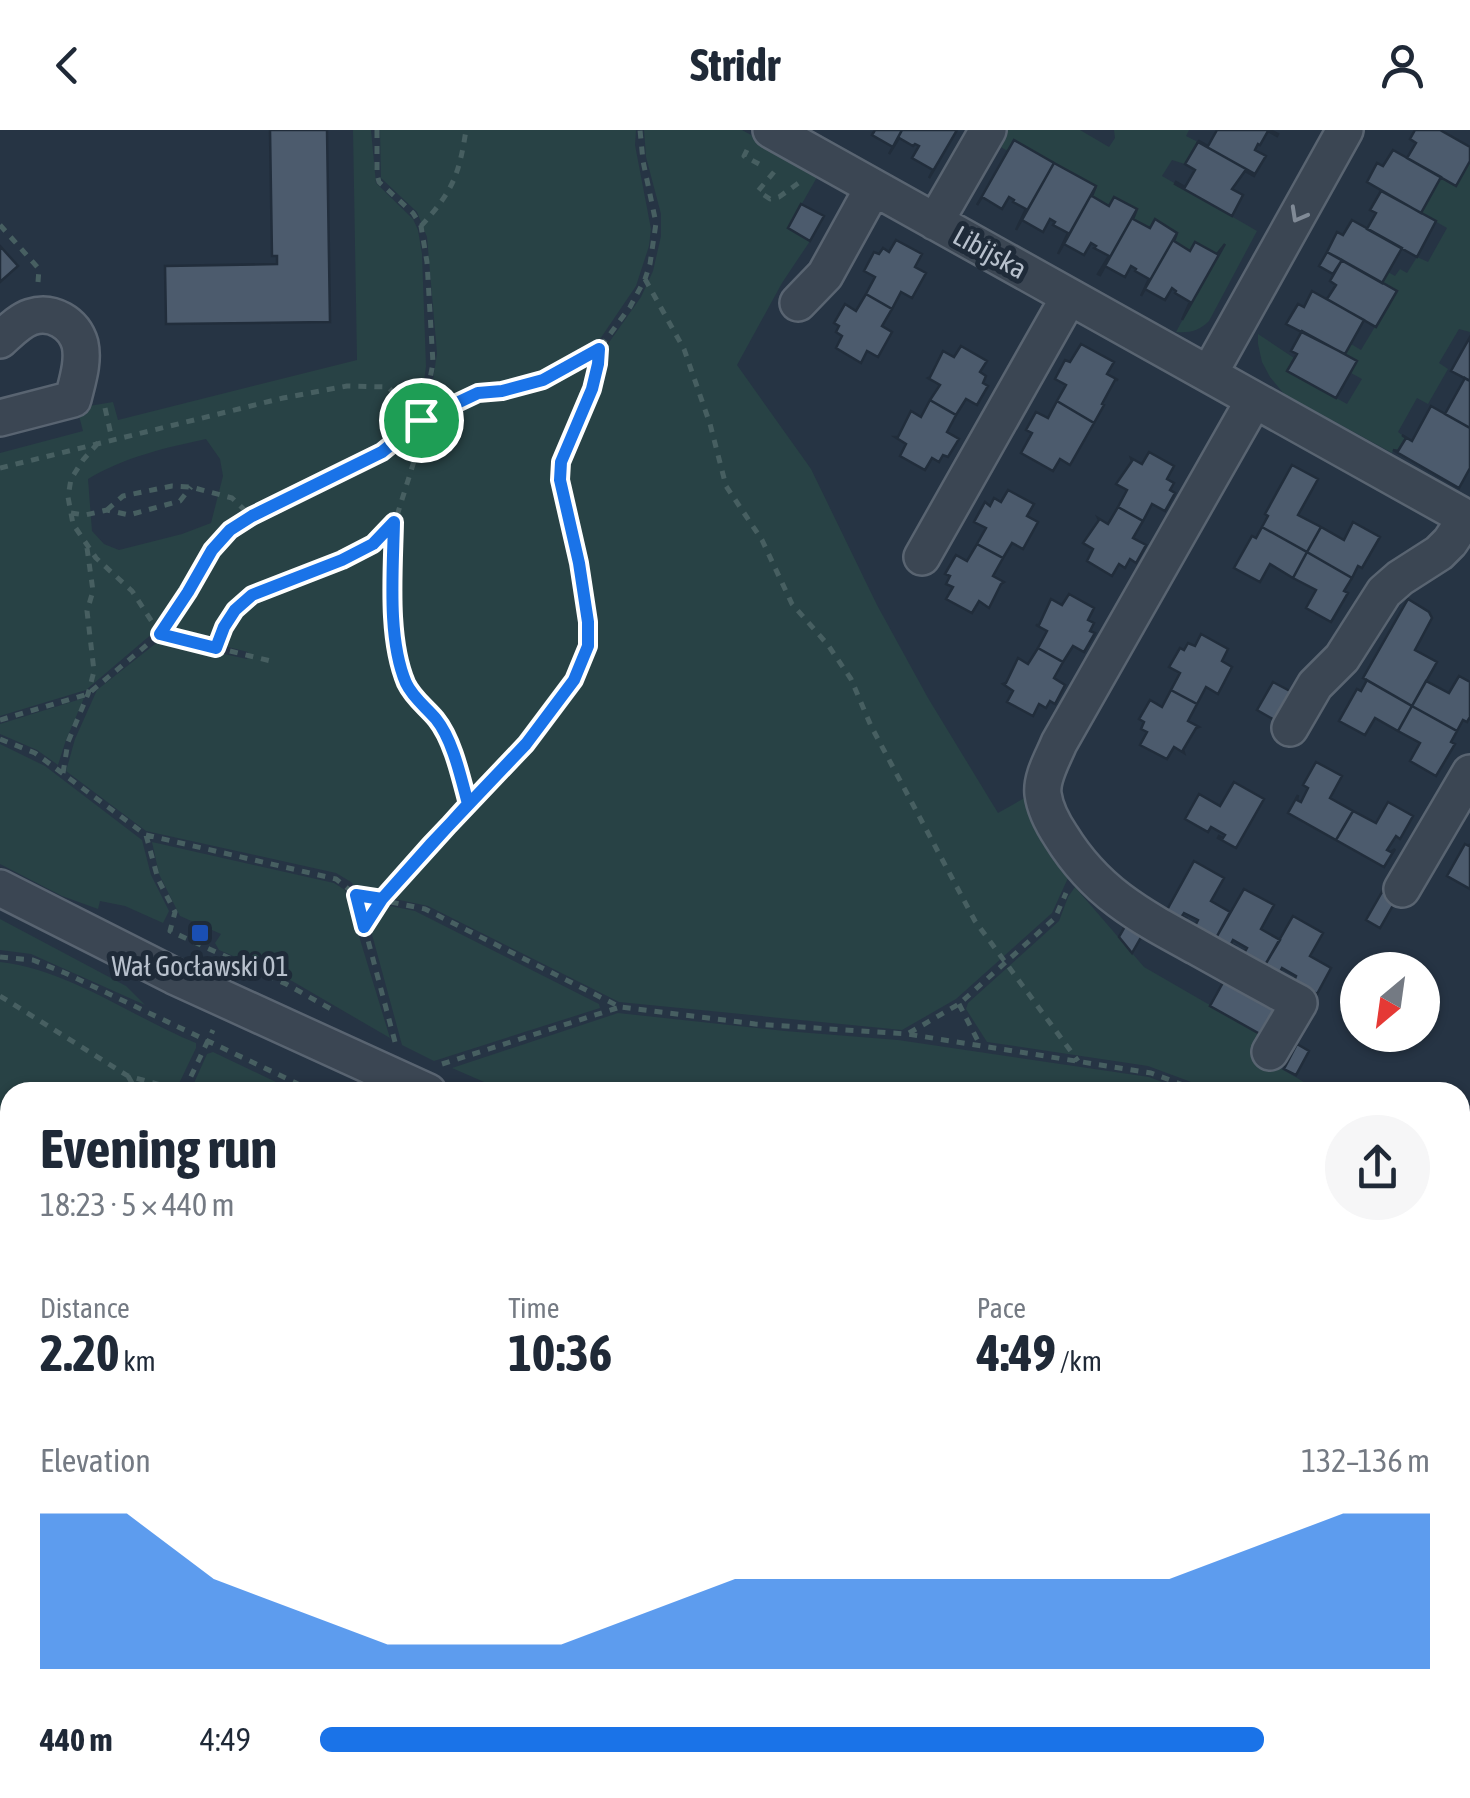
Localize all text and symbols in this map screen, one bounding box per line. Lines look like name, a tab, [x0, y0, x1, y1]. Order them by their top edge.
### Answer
icon: back	[40, 38, 95, 93]
icon: person	[1375, 38, 1430, 93]
text: Stridr	[690, 39, 780, 91]
one-way arrow	[1290, 204, 1310, 222]
street label: Libijska	[948, 219, 1032, 285]
pin	[379, 378, 464, 463]
icon: arrive	[394, 393, 449, 448]
marker: Wał Gocławski 01	[189, 922, 211, 944]
place label: Wał Gocławski 01	[111, 950, 289, 982]
north arrow	[1340, 952, 1440, 1052]
map controls	[1340, 952, 1440, 1052]
button: share	[1325, 1115, 1430, 1220]
text: Evening run	[40, 1117, 277, 1180]
text: 18:23 · 5 × 440 m	[40, 1186, 234, 1223]
text: Distance	[40, 1292, 130, 1324]
text: Time	[508, 1292, 559, 1324]
text: Pace	[977, 1292, 1026, 1324]
text: 2.20	[40, 1324, 119, 1382]
text: 10:36	[508, 1324, 612, 1382]
text: 4:49	[977, 1324, 1056, 1382]
text: km	[119, 1345, 156, 1377]
text: /km	[1056, 1345, 1102, 1377]
text: Elevation	[40, 1442, 151, 1479]
text: 132–136 m	[1301, 1442, 1430, 1479]
text: 440 m	[40, 1721, 113, 1758]
text: 4:49	[200, 1721, 251, 1758]

